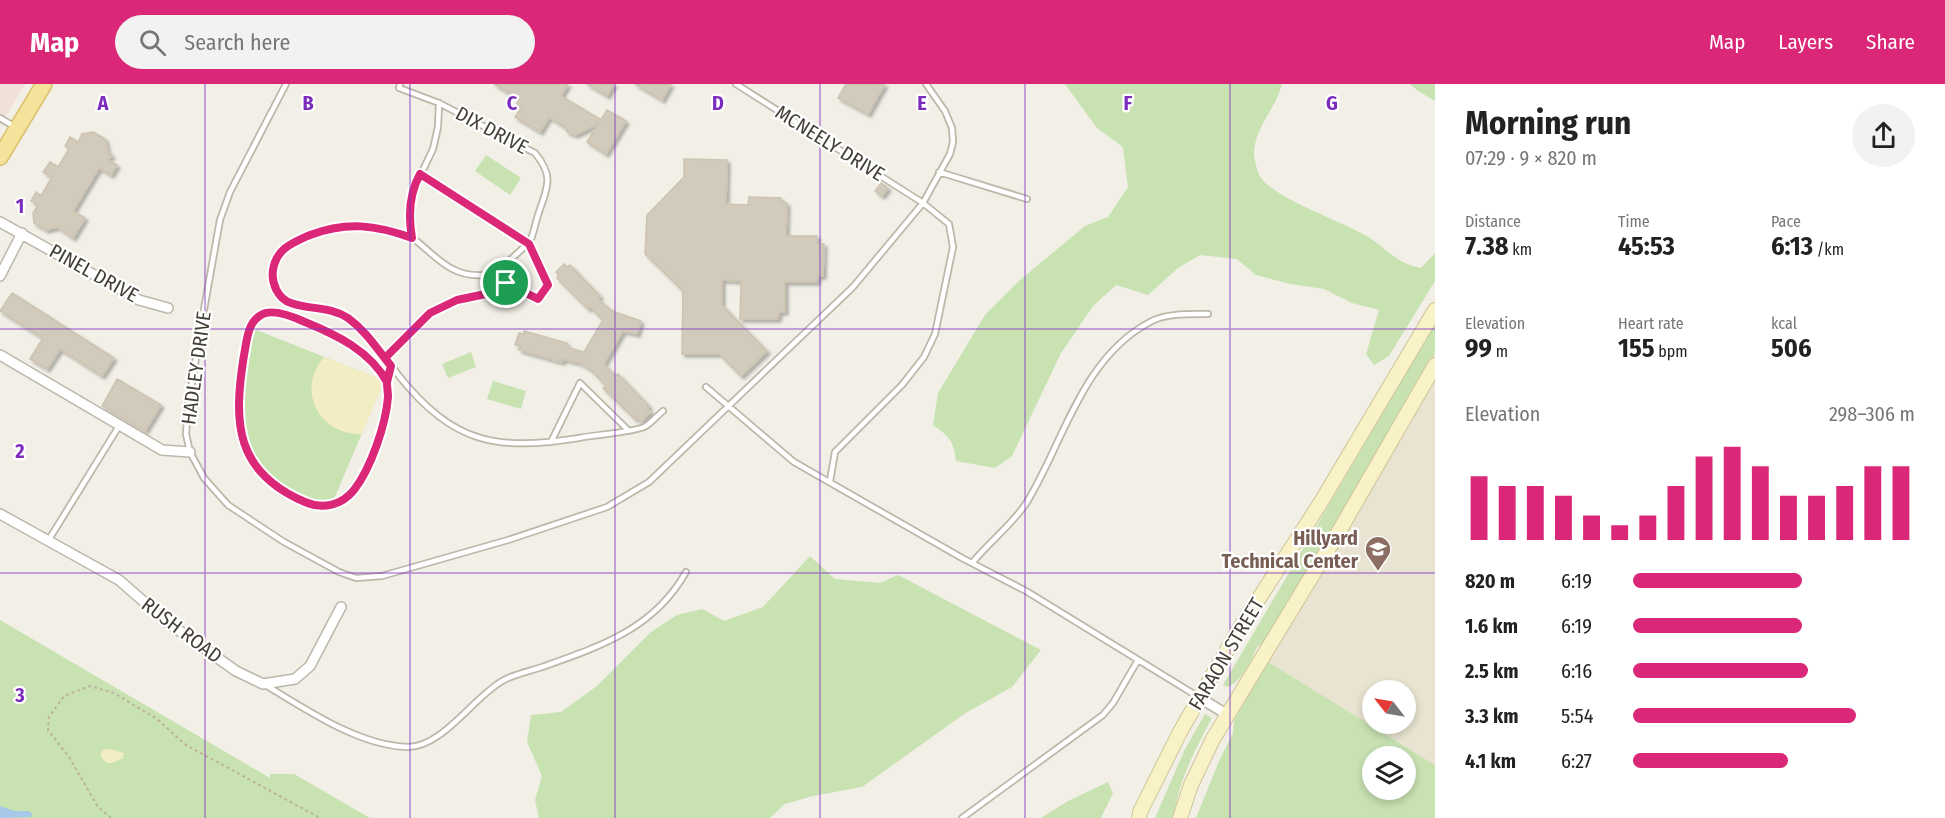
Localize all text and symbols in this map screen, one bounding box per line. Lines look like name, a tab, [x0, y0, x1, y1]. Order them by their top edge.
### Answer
search box	[115, 15, 535, 69]
text: Map	[30, 26, 79, 59]
icon: search	[136, 26, 169, 59]
text: Search here	[184, 29, 290, 56]
text: Map	[1709, 29, 1745, 55]
text: Layers	[1778, 29, 1833, 55]
text: Share	[1866, 29, 1915, 55]
text: A	[97, 91, 110, 115]
text: B	[302, 91, 314, 115]
text: C	[507, 91, 518, 115]
text: D	[712, 91, 724, 115]
text: E	[917, 91, 927, 115]
text: F	[1124, 91, 1133, 115]
text: G	[1326, 91, 1338, 115]
street label: MCNEELY DRIVE	[771, 100, 889, 186]
street label: DIX DRIVE	[452, 101, 532, 159]
text: Morning run	[1465, 103, 1631, 143]
button: share	[1852, 104, 1915, 167]
text: 07:29 · 9 × 820 m	[1465, 146, 1597, 170]
text: 1	[16, 194, 24, 218]
text: Distance	[1465, 212, 1521, 231]
text: Time	[1618, 212, 1650, 231]
text: Pace	[1771, 212, 1801, 231]
text: 7.38	[1465, 231, 1508, 262]
text: 45:53	[1618, 231, 1675, 262]
text: 6:13	[1771, 231, 1813, 262]
street label: PINEL DRIVE	[45, 239, 143, 307]
text: km	[1508, 240, 1532, 259]
text: /km	[1813, 240, 1844, 259]
pin	[480, 257, 531, 308]
icon: arrive	[489, 266, 522, 299]
street label: HADLEY DRIVE	[176, 310, 216, 426]
text: Elevation	[1465, 314, 1525, 333]
text: Heart rate	[1618, 314, 1684, 333]
text: kcal	[1771, 314, 1797, 333]
text: 99	[1465, 333, 1492, 364]
text: 155	[1618, 333, 1654, 364]
text: 506	[1771, 333, 1812, 364]
text: m	[1492, 342, 1508, 361]
text: bpm	[1654, 342, 1688, 361]
text: Elevation	[1465, 402, 1540, 426]
text: 298–306 m	[1829, 402, 1915, 426]
text: 2	[14, 439, 25, 463]
place label: Hillyard Technical Center	[1222, 526, 1359, 573]
school or university icon: Hillyard Technical Center	[1363, 534, 1393, 572]
text: 820 m	[1465, 569, 1515, 593]
text: 6:19	[1561, 569, 1592, 593]
street label: RUSH ROAD	[137, 592, 227, 668]
street label: FARAON STREET	[1183, 593, 1269, 714]
text: 1.6 km	[1465, 614, 1518, 638]
text: 6:19	[1561, 614, 1592, 638]
text: 2.5 km	[1465, 659, 1518, 683]
text: 6:16	[1561, 659, 1592, 683]
north arrow	[1362, 680, 1416, 734]
map controls	[1362, 680, 1416, 800]
text: 3	[14, 683, 25, 707]
text: 3.3 km	[1465, 704, 1518, 728]
text: 5:54	[1561, 704, 1593, 728]
button: layers	[1362, 746, 1416, 800]
text: 4.1 km	[1465, 749, 1516, 773]
text: 6:27	[1561, 749, 1592, 773]

